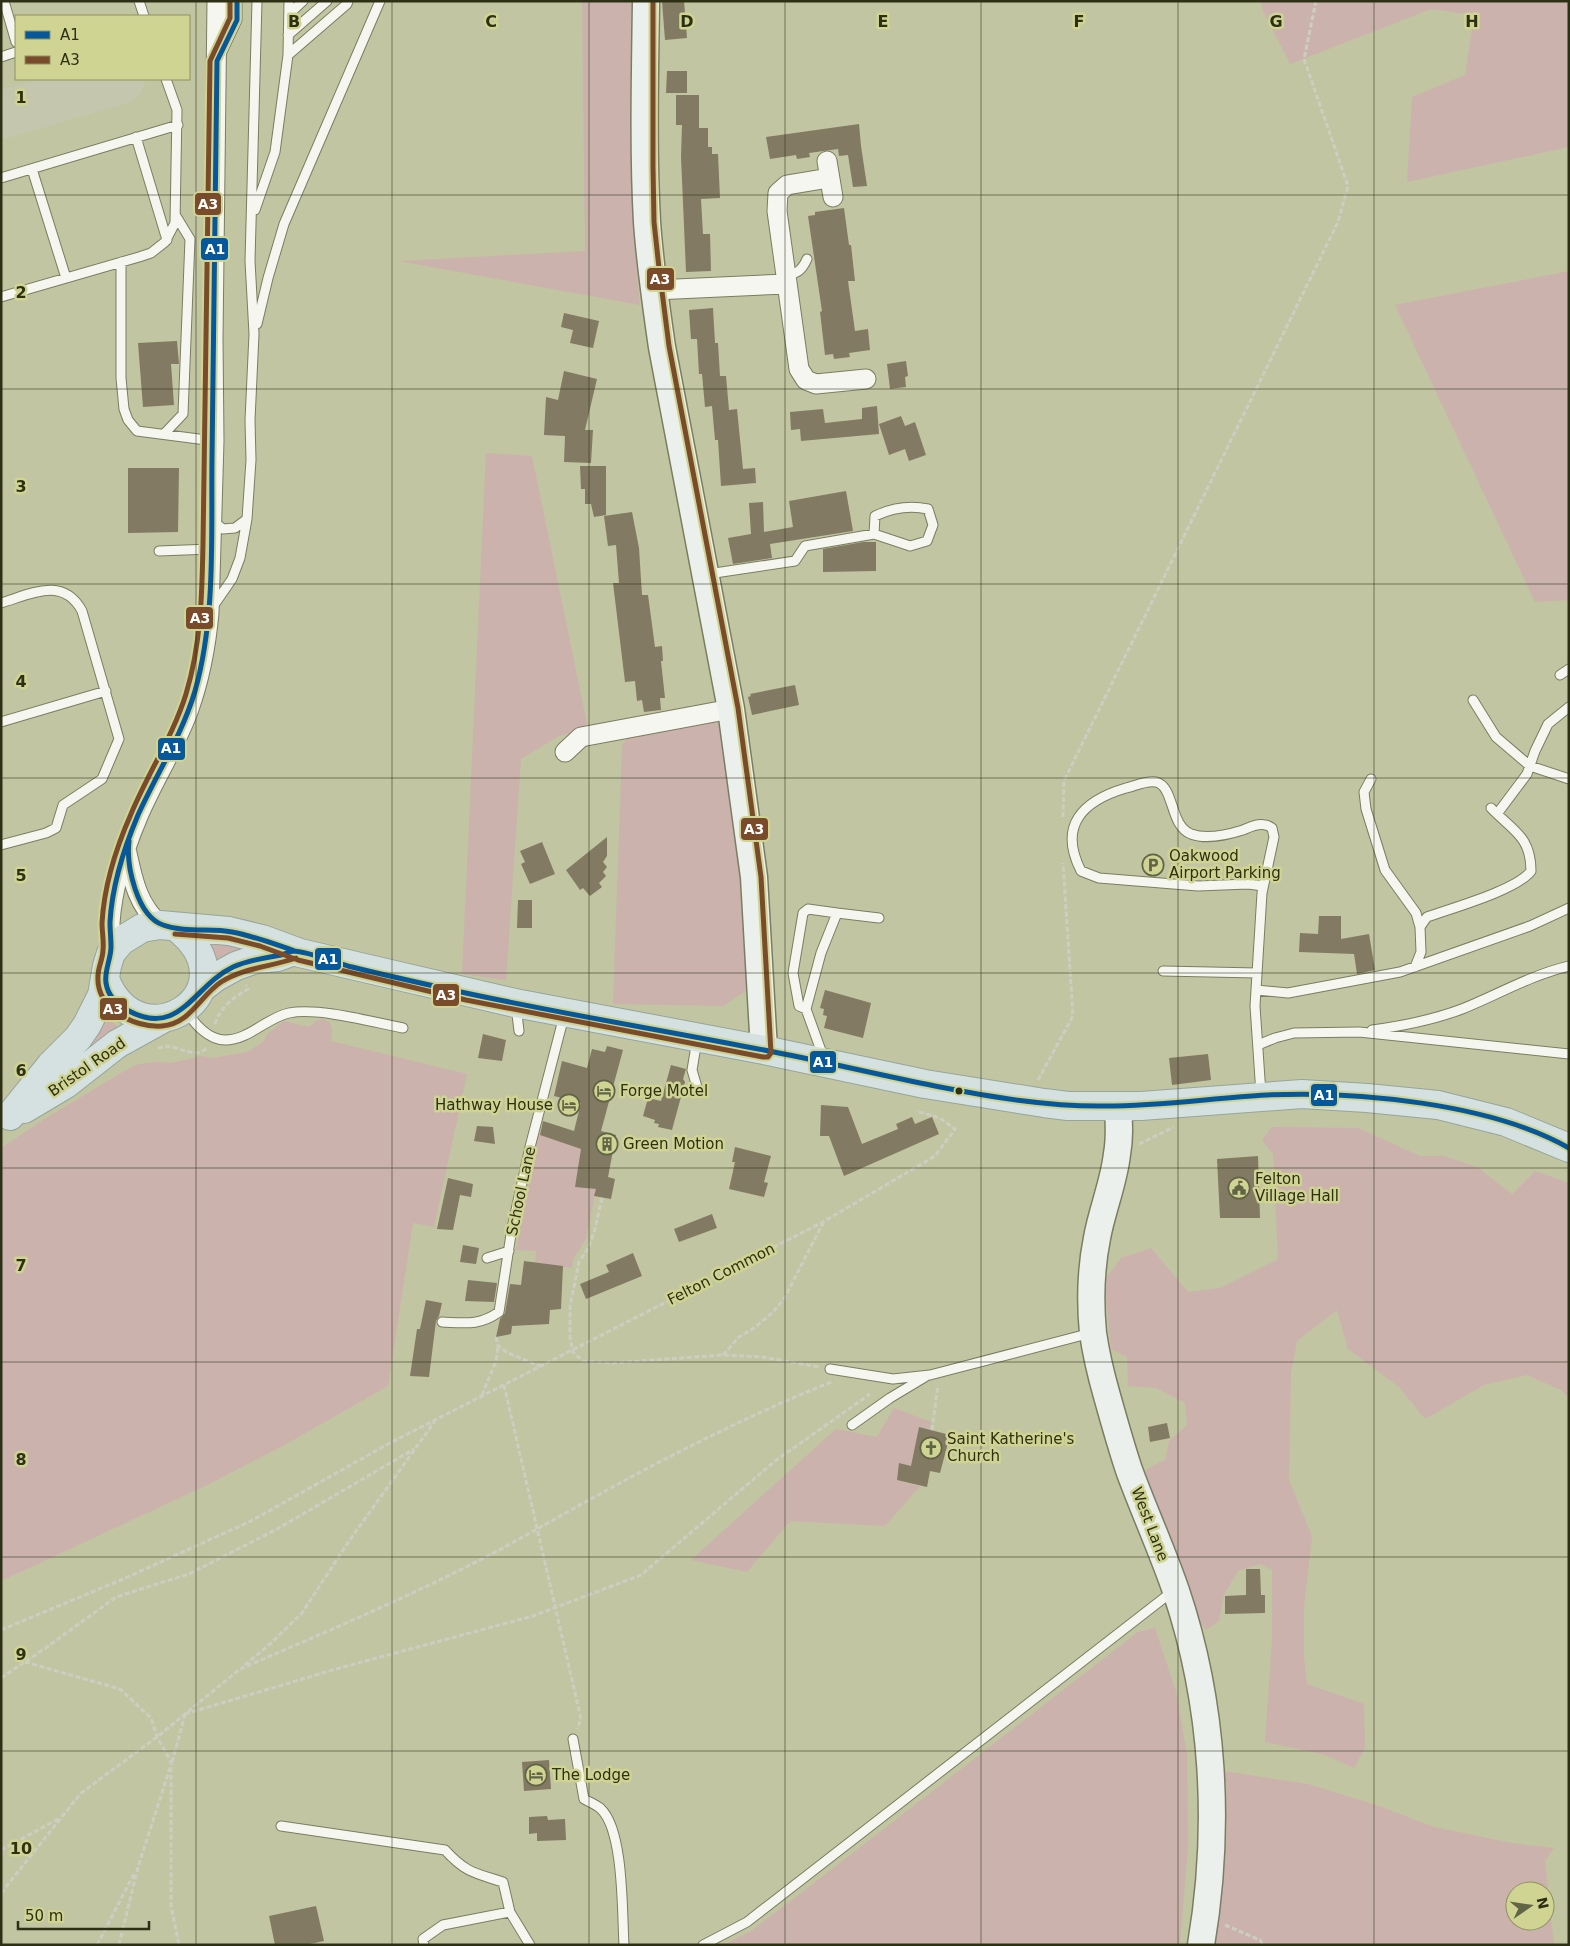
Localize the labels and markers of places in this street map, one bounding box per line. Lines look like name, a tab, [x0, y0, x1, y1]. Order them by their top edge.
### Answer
place label: Oakwood Airport Parking	[1169, 847, 1281, 882]
parking icon: Oakwood Airport Parking	[1141, 853, 1165, 877]
hotel icon: Forge Motel	[592, 1079, 616, 1103]
place label: Forge Motel	[620, 1082, 708, 1100]
unlabelled marker	[954, 1086, 964, 1096]
hotel icon: Hathway House	[557, 1093, 581, 1117]
place label: Hathway House	[435, 1096, 553, 1114]
building icon: Green Motion	[595, 1132, 619, 1156]
place label: Green Motion	[623, 1135, 724, 1153]
place label: Felton Village Hall	[1255, 1170, 1339, 1205]
public building icon: Felton Village Hall	[1227, 1176, 1251, 1200]
place label: Saint Katherine's Church	[947, 1430, 1075, 1465]
church icon: Saint Katherine's Church	[919, 1436, 943, 1460]
hotel icon: The Lodge	[524, 1763, 548, 1787]
place label: The Lodge	[551, 1766, 630, 1784]

